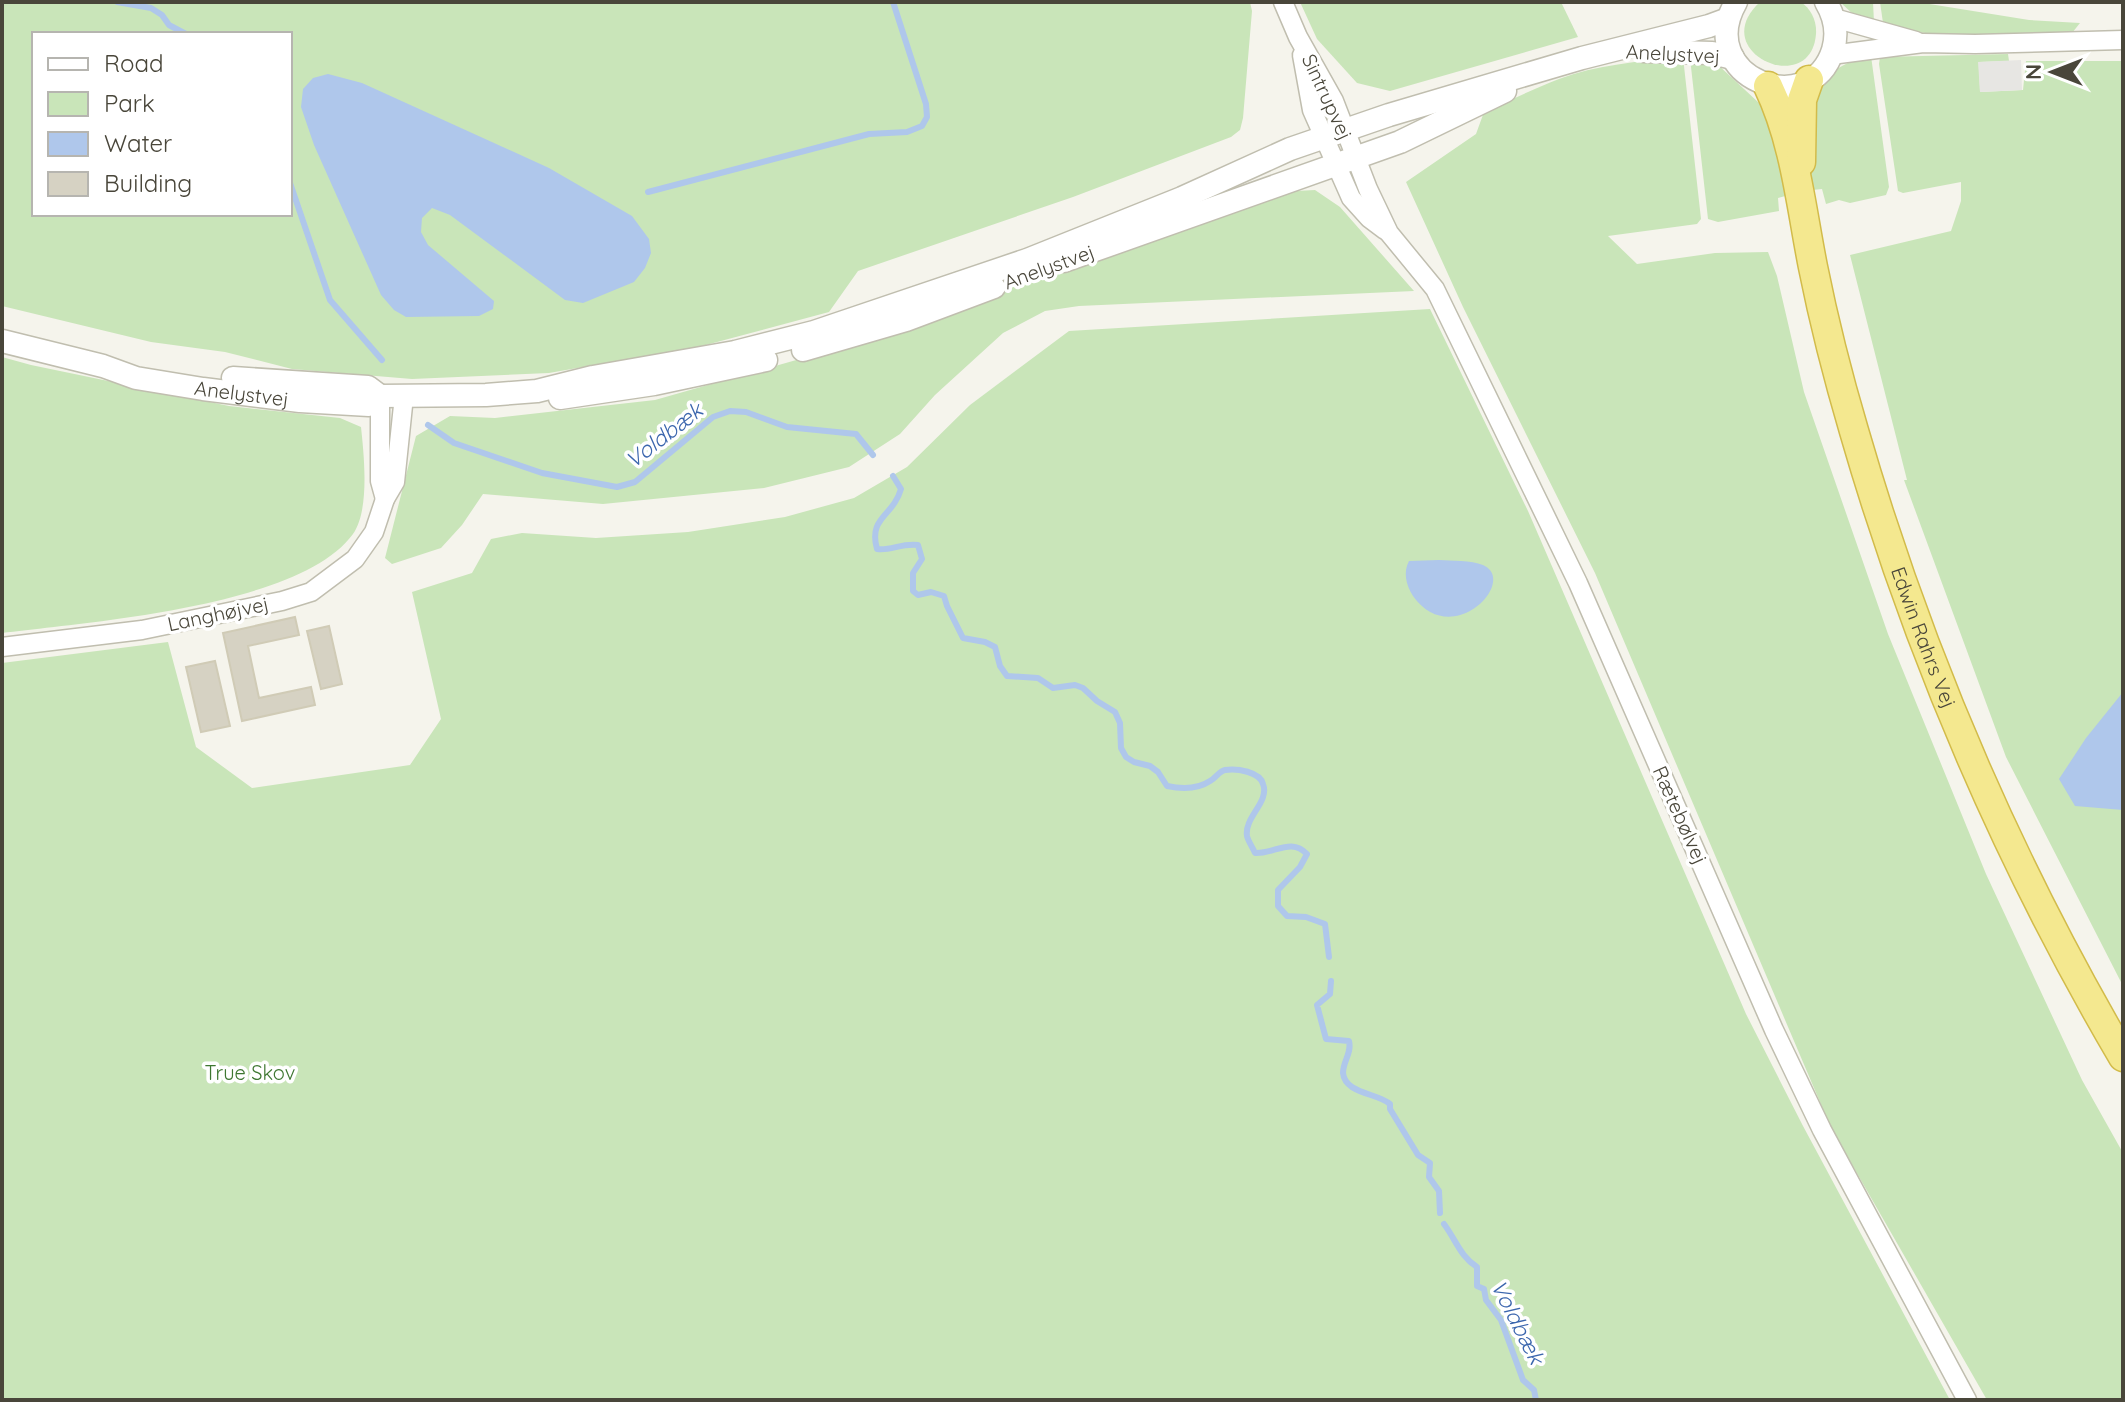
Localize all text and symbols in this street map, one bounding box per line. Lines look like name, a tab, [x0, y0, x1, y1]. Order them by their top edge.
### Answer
legend	[32, 32, 292, 216]
north arrow	[2013, 32, 2093, 112]
street label: Anelystvej	[1625, 39, 1721, 68]
text: Road	[104, 48, 164, 78]
street label: Sintrupvej	[1297, 50, 1358, 144]
text: N	[2019, 64, 2047, 80]
text: Park	[104, 88, 155, 118]
text: Water	[104, 128, 172, 158]
text: Building	[104, 168, 192, 198]
street label: Anelystvej	[1000, 239, 1098, 294]
street label: Anelystvej	[193, 375, 290, 412]
water label: Voldbæk	[620, 395, 710, 474]
street label: Edwin Rahrs Vej	[1886, 563, 1962, 711]
street label: Langhøjvej	[165, 591, 271, 636]
street label: Rætebølvej	[1648, 762, 1713, 868]
park label: True Skov	[205, 1060, 295, 1085]
water label: Voldbæk	[1485, 1275, 1552, 1371]

